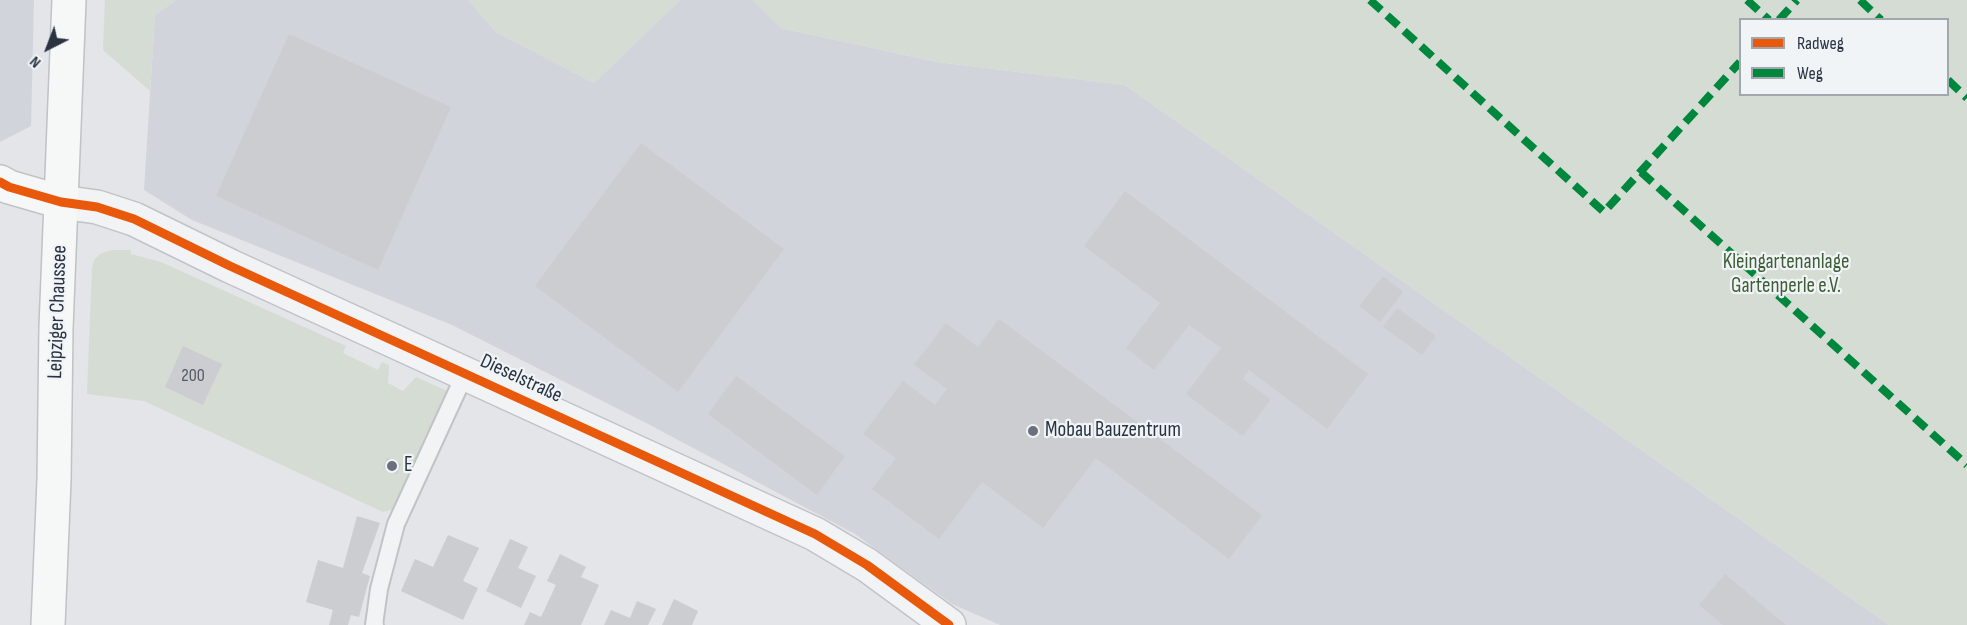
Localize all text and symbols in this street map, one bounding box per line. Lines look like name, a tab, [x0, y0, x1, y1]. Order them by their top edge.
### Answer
north arrow	[18, 18, 78, 78]
legend	[1739, 18, 1949, 96]
text: Radweg	[1797, 33, 1844, 54]
text: N	[26, 52, 45, 72]
text: Weg	[1797, 63, 1823, 84]
street label: Leipziger Chaussee	[43, 245, 73, 379]
park label: Kleingartenanlage Gartenperle e.V.	[1723, 250, 1849, 300]
street label: Dieselstraße	[476, 349, 566, 409]
house number: 200	[181, 365, 205, 387]
place label: Mobau Bauzentrum	[1045, 418, 1181, 444]
marker: Mobau Bauzentrum	[1026, 424, 1040, 438]
place label: E	[404, 453, 413, 479]
marker: E	[385, 459, 399, 473]

